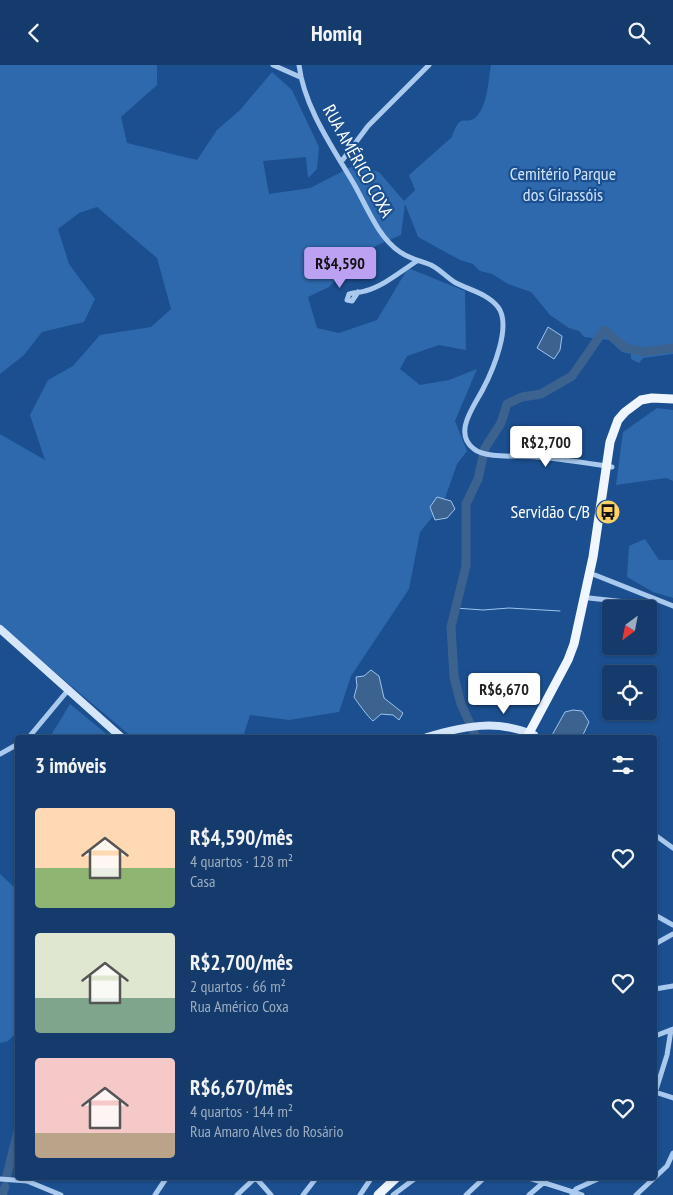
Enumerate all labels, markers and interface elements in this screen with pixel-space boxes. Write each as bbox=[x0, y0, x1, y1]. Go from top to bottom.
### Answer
icon: back bbox=[20, 19, 48, 47]
text: Homiq bbox=[311, 19, 362, 47]
icon: search bbox=[625, 19, 653, 47]
street label: RUA AMÉRICO COXA bbox=[318, 100, 399, 222]
park label: Cemitério Parque dos Girassóis bbox=[510, 162, 616, 206]
pin: R$4,590 bbox=[294, 247, 386, 289]
text: R$4,590 bbox=[315, 253, 365, 273]
pin: R$2,700 bbox=[500, 425, 592, 468]
text: R$2,700 bbox=[521, 432, 571, 452]
bus stop icon: Servidão C/B bbox=[595, 499, 621, 525]
place label: Servidão C/B bbox=[510, 500, 590, 523]
north arrow bbox=[602, 600, 658, 655]
map controls bbox=[602, 600, 657, 720]
button: locate bbox=[602, 665, 657, 720]
pin: R$6,670 bbox=[458, 673, 550, 715]
text: R$6,670 bbox=[479, 679, 529, 699]
icon: filters bbox=[609, 751, 637, 779]
text: 3 imóveis bbox=[35, 752, 106, 779]
text: R$4,590/mês bbox=[190, 824, 293, 851]
icon: home bbox=[75, 828, 135, 888]
icon: heart bbox=[609, 844, 637, 872]
text: 4 quartos · 128 m² bbox=[190, 851, 293, 871]
text: Casa bbox=[190, 871, 215, 891]
text: R$2,700/mês bbox=[190, 949, 293, 976]
icon: home bbox=[75, 953, 135, 1013]
icon: heart bbox=[609, 969, 637, 997]
text: 2 quartos · 66 m² bbox=[190, 976, 286, 996]
text: Rua Américo Coxa bbox=[190, 996, 289, 1016]
text: R$6,670/mês bbox=[190, 1074, 293, 1101]
icon: home bbox=[75, 1078, 135, 1138]
icon: heart bbox=[609, 1094, 637, 1122]
text: 4 quartos · 144 m² bbox=[190, 1101, 293, 1121]
text: Rua Amaro Alves do Rosário bbox=[190, 1121, 343, 1141]

